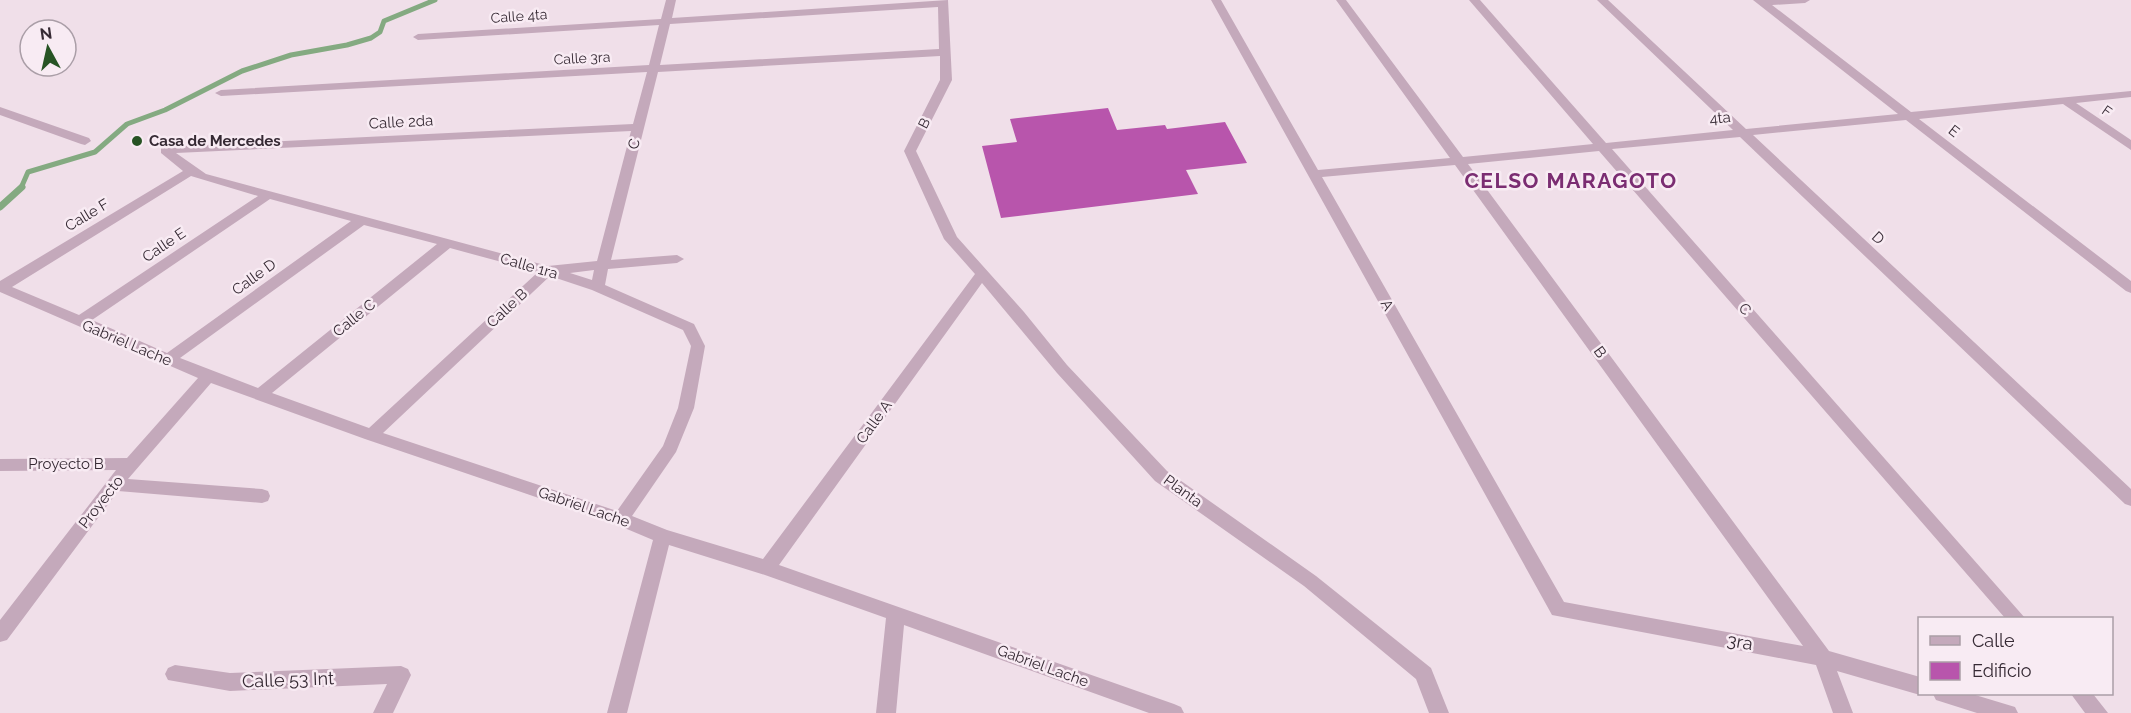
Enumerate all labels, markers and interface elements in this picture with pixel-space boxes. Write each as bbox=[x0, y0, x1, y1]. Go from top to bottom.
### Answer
street label: Calle 4ta bbox=[490, 6, 548, 26]
north arrow bbox=[18, 18, 78, 78]
text: N bbox=[39, 23, 53, 44]
street label: Calle 3ra bbox=[553, 49, 611, 67]
street label: F bbox=[2099, 102, 2115, 120]
street label: 4ta bbox=[1708, 108, 1732, 128]
street label: Calle 2da bbox=[368, 111, 434, 133]
street label: B bbox=[915, 115, 933, 131]
street label: E bbox=[1945, 121, 1963, 141]
place label: Casa de Mercedes bbox=[149, 132, 281, 150]
marker: Casa de Mercedes bbox=[130, 134, 144, 148]
street label: C bbox=[624, 137, 644, 151]
district label: CELSO MARAGOTO bbox=[1464, 168, 1678, 193]
street label: Calle F bbox=[62, 195, 112, 235]
street label: Calle E bbox=[139, 224, 189, 266]
street label: D bbox=[1868, 228, 1888, 248]
street label: Calle 1ra bbox=[498, 249, 560, 283]
street label: Calle D bbox=[228, 255, 280, 299]
street label: Calle B bbox=[483, 285, 531, 331]
street label: Calle C bbox=[329, 295, 379, 341]
street label: A bbox=[1377, 296, 1397, 314]
street label: C bbox=[1735, 299, 1755, 319]
street label: Gabriel Lache bbox=[79, 316, 175, 370]
street label: B bbox=[1590, 343, 1610, 361]
street label: Calle A bbox=[852, 397, 896, 447]
street label: Proyecto B bbox=[28, 455, 104, 473]
street label: Planta bbox=[1160, 471, 1206, 511]
street label: Proyecto bbox=[75, 472, 127, 532]
street label: Gabriel Lache bbox=[536, 483, 632, 531]
legend bbox=[1918, 617, 2113, 695]
street label: 3ra bbox=[1726, 629, 1755, 654]
text: Calle bbox=[1972, 630, 2015, 651]
street label: Gabriel Lache bbox=[995, 641, 1091, 691]
text: Edificio bbox=[1972, 660, 2032, 681]
street label: Calle 53 Int bbox=[242, 667, 334, 692]

